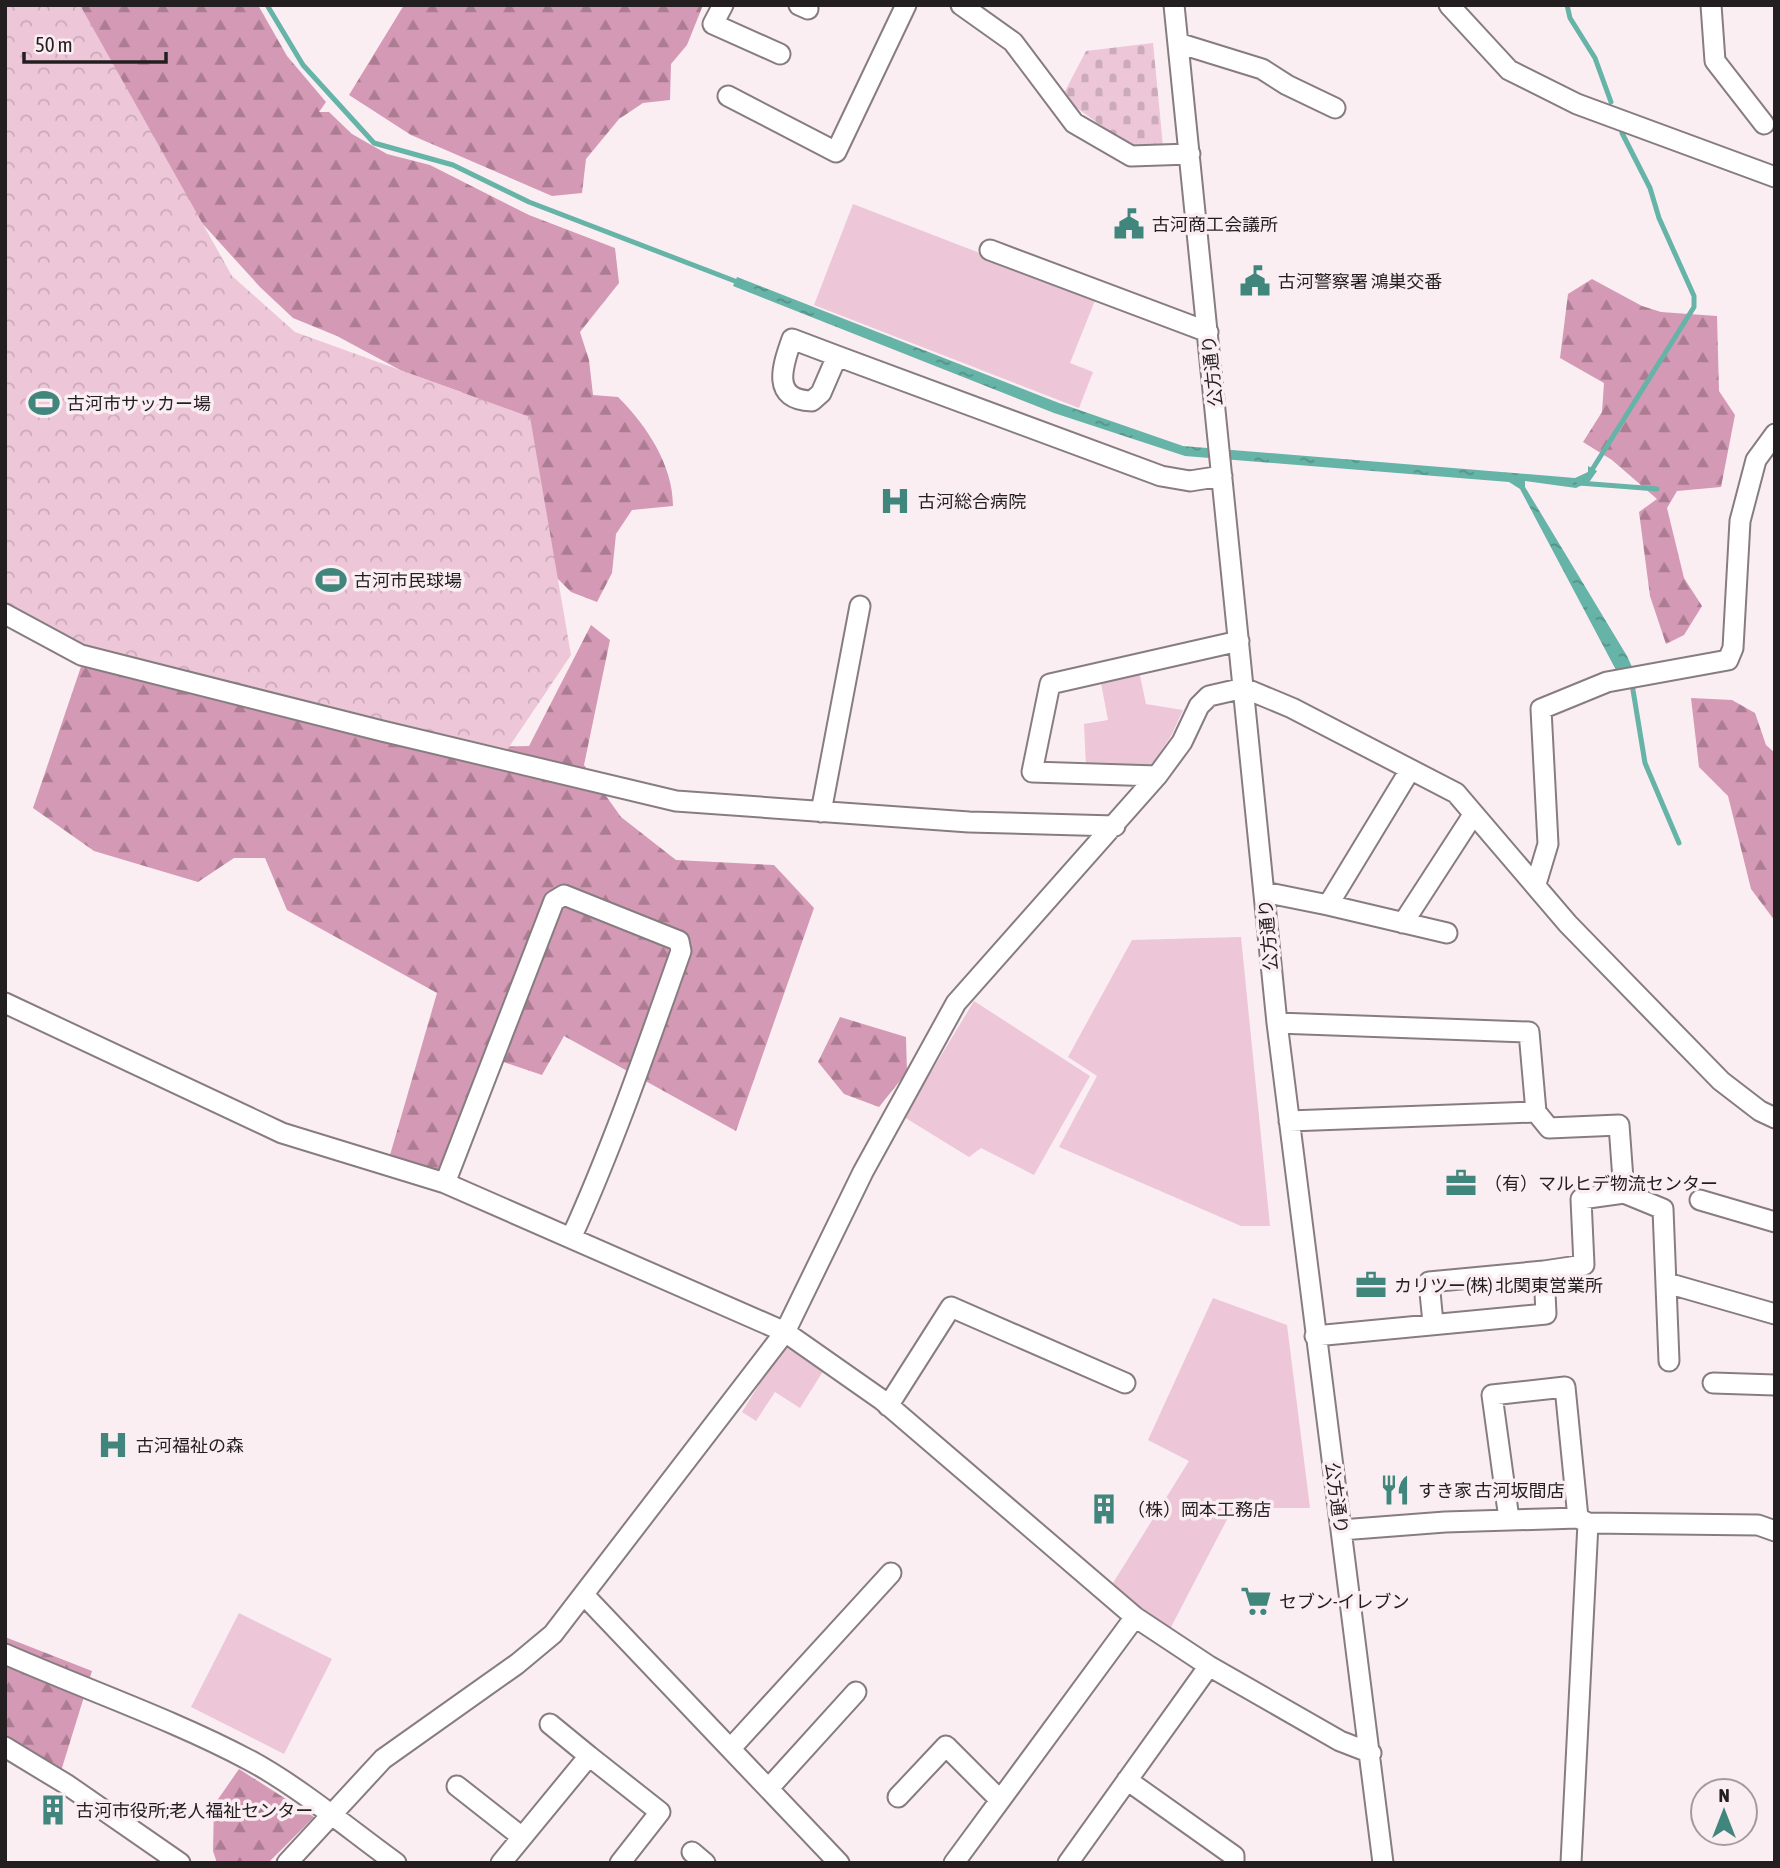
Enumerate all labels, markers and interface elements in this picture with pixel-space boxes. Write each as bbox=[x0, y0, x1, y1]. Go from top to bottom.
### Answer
scale bar bbox=[24, 21, 166, 65]
text: 50 m bbox=[35, 32, 73, 56]
public building icon: 古河商工会議所 bbox=[1112, 207, 1146, 241]
place label: 古河商工会議所 bbox=[1152, 214, 1278, 235]
public building icon: 古河警察署 鴻巣交番 bbox=[1238, 264, 1272, 298]
place label: 古河警察署 鴻巣交番 bbox=[1278, 271, 1442, 292]
street label: 公方通り bbox=[1198, 334, 1226, 408]
sports icon: 古河市サッカー場 bbox=[27, 386, 61, 420]
place label: 古河市サッカー場 bbox=[67, 393, 211, 414]
hospital icon: 古河総合病院 bbox=[878, 484, 912, 518]
place label: 古河総合病院 bbox=[918, 491, 1026, 512]
sports icon: 古河市民球場 bbox=[314, 563, 348, 597]
place label: 古河市民球場 bbox=[354, 570, 462, 591]
street label: 公方通り bbox=[1254, 898, 1282, 972]
office icon: （有）マルヒデ物流センター bbox=[1444, 1166, 1478, 1200]
place label: （有）マルヒデ物流センター bbox=[1484, 1173, 1718, 1194]
office icon: カリツー(株) 北関東営業所 bbox=[1354, 1268, 1388, 1302]
place label: カリツー(株) 北関東営業所 bbox=[1394, 1275, 1603, 1296]
hospital icon: 古河福祉の森 bbox=[96, 1428, 130, 1462]
place label: 古河福祉の森 bbox=[136, 1435, 244, 1456]
street label: 公方通り bbox=[1322, 1461, 1352, 1535]
restaurant icon: すき家 古河坂間店 bbox=[1378, 1473, 1412, 1507]
place label: すき家 古河坂間店 bbox=[1418, 1480, 1564, 1501]
building icon: （株）岡本工務店 bbox=[1087, 1492, 1121, 1526]
place label: （株）岡本工務店 bbox=[1127, 1499, 1271, 1520]
supermarket icon: セブン-イレブン bbox=[1239, 1584, 1273, 1618]
place label: セブン-イレブン bbox=[1279, 1591, 1410, 1612]
north arrow bbox=[1689, 1777, 1759, 1847]
text: N bbox=[1718, 1784, 1730, 1806]
building icon: 古河市役所;老人福祉センター bbox=[36, 1793, 70, 1827]
place label: 古河市役所;老人福祉センター bbox=[76, 1800, 313, 1821]

